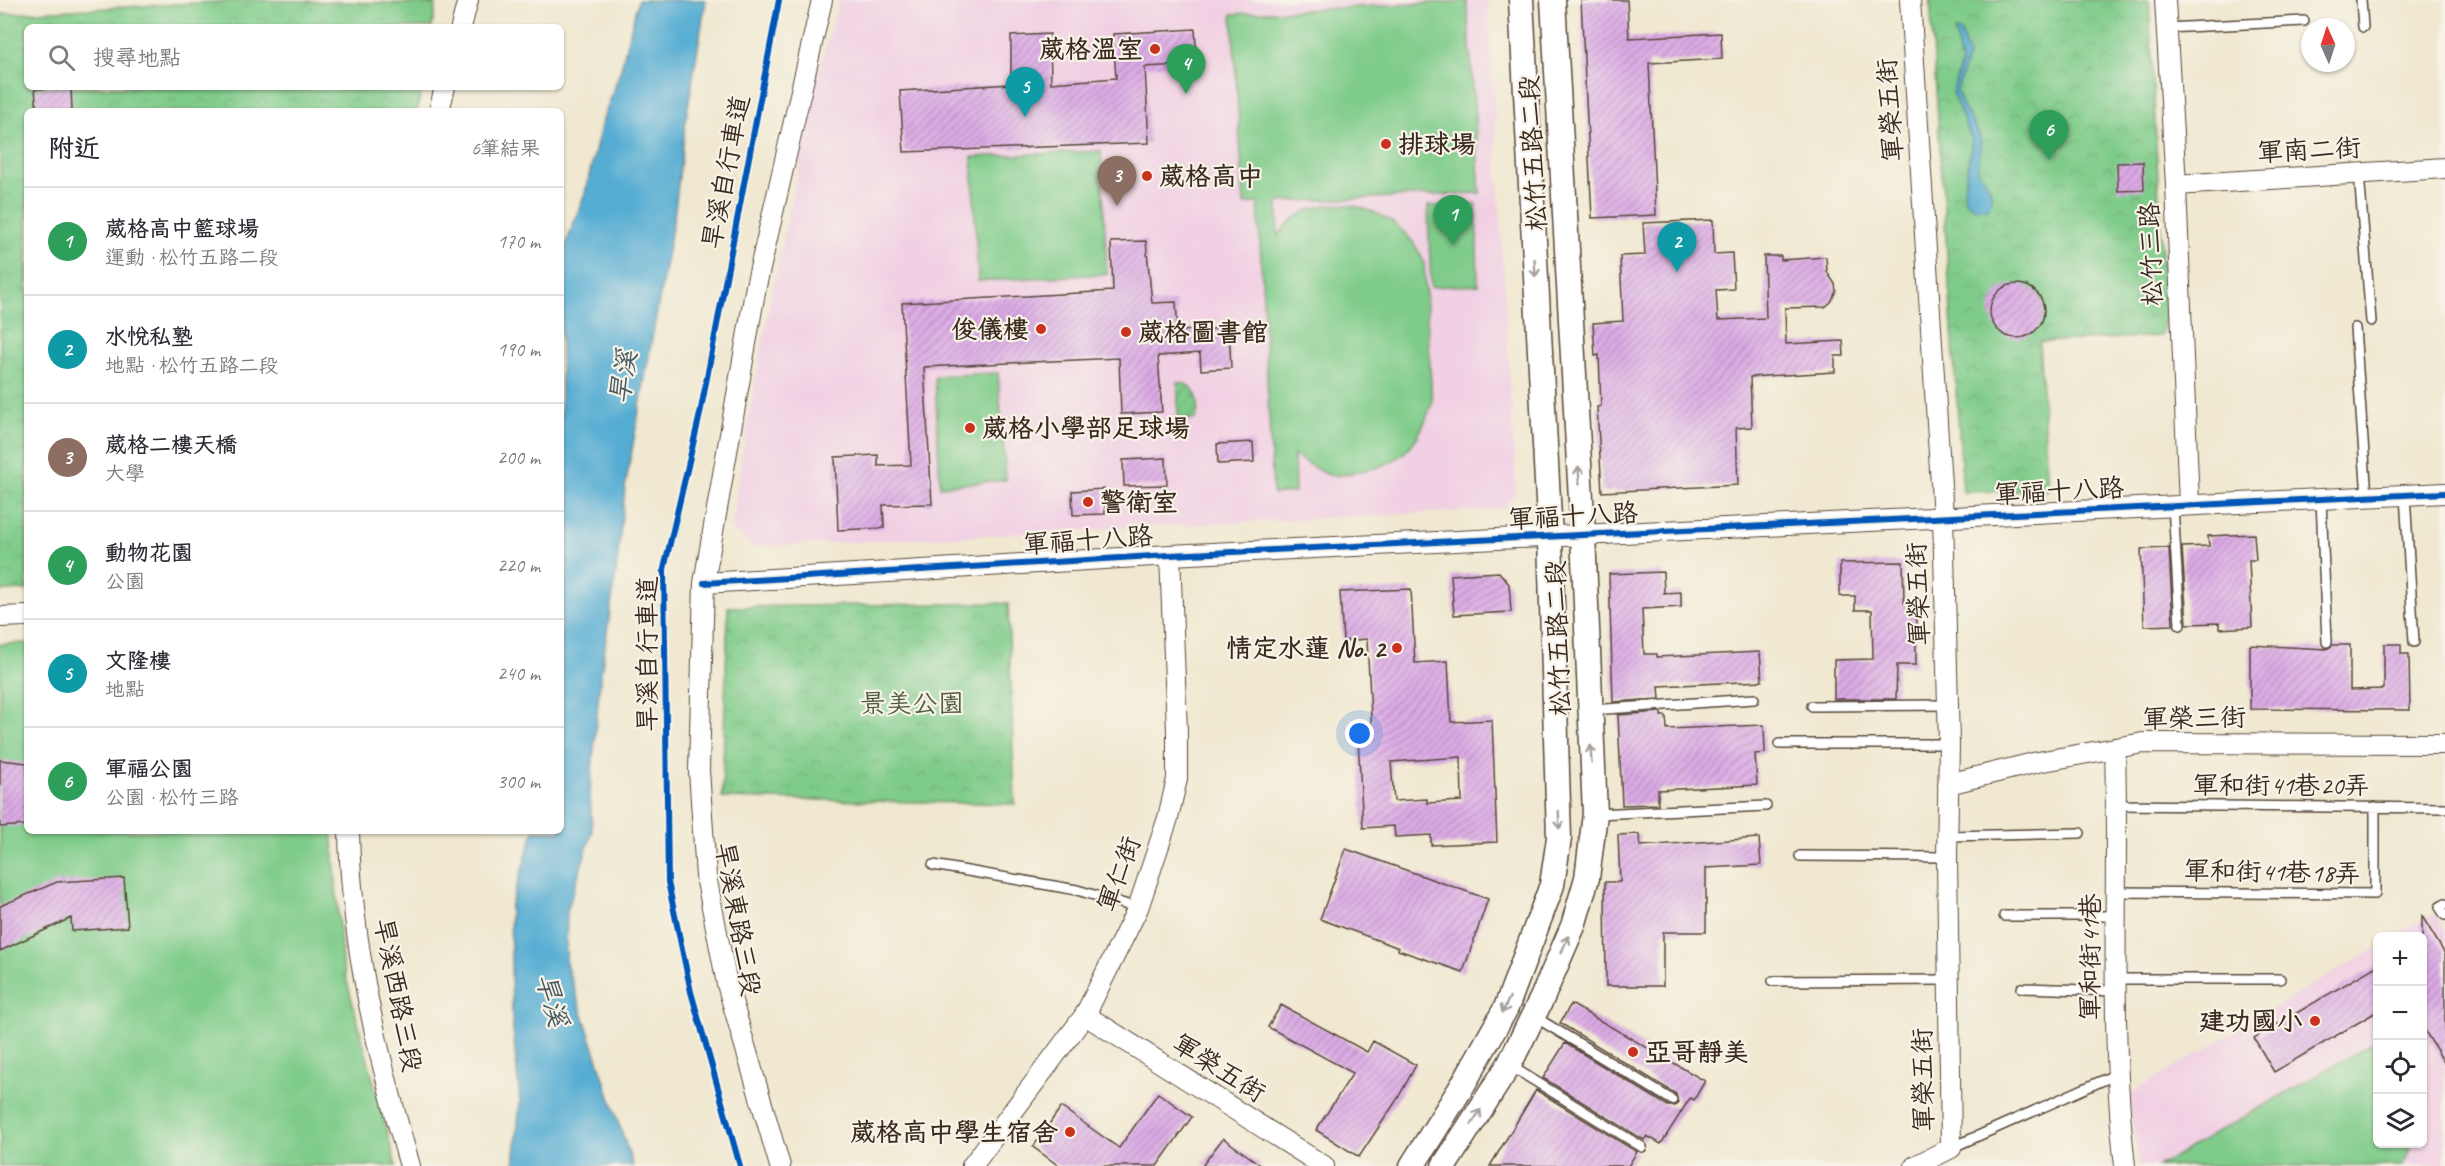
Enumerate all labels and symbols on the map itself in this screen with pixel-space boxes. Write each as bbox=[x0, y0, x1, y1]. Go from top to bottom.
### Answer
north arrow bbox=[2301, 18, 2355, 72]
place label: 葳格溫室 bbox=[1039, 33, 1143, 66]
marker: 葳格溫室 bbox=[1148, 42, 1162, 56]
pin: 4 bbox=[1166, 44, 1206, 94]
street label: 軍榮五街 bbox=[1870, 57, 1910, 163]
pin: 5 bbox=[1006, 68, 1044, 117]
street label: 松竹五路二段 bbox=[1512, 74, 1554, 232]
street label: 旱溪自行車道 bbox=[695, 92, 757, 252]
pin: 6 bbox=[2030, 110, 2068, 160]
place label: 排球場 bbox=[1398, 128, 1476, 161]
street label: 軍南二街 bbox=[2256, 131, 2362, 169]
marker: 排球場 bbox=[1379, 137, 1393, 151]
pin: 3 bbox=[1098, 156, 1136, 206]
place label: 葳格高中 bbox=[1159, 160, 1263, 193]
marker: 葳格高中 bbox=[1140, 169, 1154, 183]
pin: 1 bbox=[1434, 196, 1472, 245]
street label: 松竹三路 bbox=[2133, 201, 2169, 307]
pin: 2 bbox=[1658, 222, 1696, 272]
one-way arrow bbox=[1530, 258, 1541, 278]
place label: 俊儀樓 bbox=[951, 313, 1029, 346]
place label: 葳格圖書館 bbox=[1138, 316, 1268, 349]
marker: 俊儀樓 bbox=[1034, 322, 1048, 336]
marker: 葳格圖書館 bbox=[1119, 325, 1133, 339]
water label: 旱溪 bbox=[602, 346, 644, 406]
place label: 葳格小學部足球場 bbox=[982, 412, 1190, 445]
marker: 葳格小學部足球場 bbox=[963, 421, 977, 435]
one-way arrow bbox=[1574, 465, 1585, 485]
street label: 軍福十八路 bbox=[1993, 471, 2125, 511]
place label: 警衛室 bbox=[1100, 486, 1178, 519]
marker: 警衛室 bbox=[1081, 495, 1095, 509]
street label: 軍福十八路 bbox=[1507, 496, 1639, 536]
street label: 軍福十八路 bbox=[1022, 519, 1154, 561]
street label: 軍榮五街 bbox=[1900, 541, 1936, 647]
street label: 松竹五路二段 bbox=[1539, 559, 1577, 717]
street label: 旱溪自行車道 bbox=[631, 576, 664, 732]
place label: 情定水蓮 No. 2 bbox=[1226, 632, 1387, 665]
marker: 情定水蓮 No. 2 bbox=[1390, 641, 1404, 655]
park label: 景美公園 bbox=[860, 687, 964, 720]
street label: 軍榮三街 bbox=[2142, 701, 2246, 735]
your location bbox=[1345, 719, 1374, 748]
one-way arrow bbox=[1586, 744, 1597, 764]
street label: 軍和街41巷20弄 bbox=[2193, 769, 2369, 802]
one-way arrow bbox=[1553, 809, 1564, 829]
street label: 軍仁街 bbox=[1090, 832, 1148, 916]
street label: 旱溪東路三段 bbox=[708, 839, 768, 999]
street label: 軍和街41巷18弄 bbox=[2183, 854, 2361, 890]
street label: 軍和街41巷 bbox=[2074, 893, 2107, 1021]
street label: 旱溪西路三段 bbox=[367, 915, 429, 1075]
one-way arrow bbox=[1560, 936, 1571, 954]
water label: 旱溪 bbox=[528, 969, 576, 1033]
one-way arrow bbox=[1500, 996, 1511, 1014]
place label: 建功國小 bbox=[2199, 1005, 2303, 1038]
marker: 建功國小 bbox=[2308, 1014, 2322, 1028]
street label: 軍榮五街 bbox=[1166, 1026, 1272, 1110]
street label: 軍榮五街 bbox=[1906, 1028, 1940, 1132]
place label: 亞哥靜美 bbox=[1645, 1036, 1749, 1069]
marker: 亞哥靜美 bbox=[1626, 1045, 1640, 1059]
one-way arrow bbox=[1470, 1110, 1482, 1126]
place label: 葳格高中學生宿舍 bbox=[850, 1116, 1058, 1149]
marker: 葳格高中學生宿舍 bbox=[1063, 1125, 1077, 1139]

